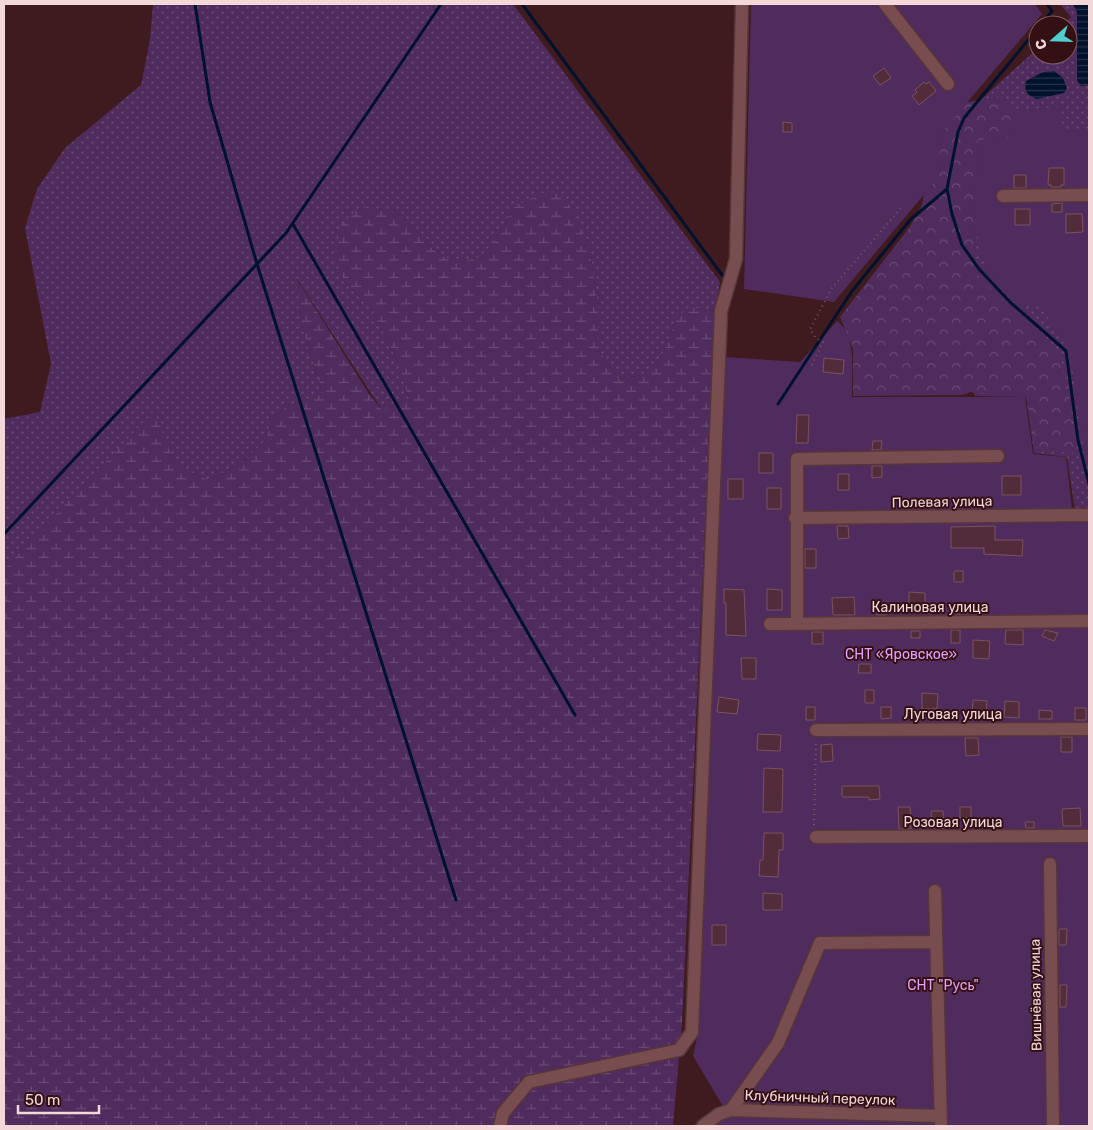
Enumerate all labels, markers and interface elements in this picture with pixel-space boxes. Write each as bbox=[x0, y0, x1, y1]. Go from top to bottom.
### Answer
north arrow bbox=[1028, 15, 1078, 65]
text: С bbox=[1032, 37, 1051, 52]
street label: Полевая улица bbox=[891, 493, 993, 511]
street label: Калиновая улица bbox=[872, 599, 988, 616]
park label: СНТ «Яровское» bbox=[845, 646, 957, 663]
street label: Луговая улица bbox=[904, 706, 1002, 723]
street label: Розовая улица bbox=[903, 814, 1003, 831]
street label: Вишнёвая улица bbox=[1027, 939, 1045, 1051]
park label: СНТ "Русь" bbox=[907, 977, 979, 994]
scale bar bbox=[18, 1082, 99, 1114]
street label: Клубничный переулок bbox=[744, 1087, 896, 1109]
text: 50 m bbox=[25, 1091, 60, 1109]

